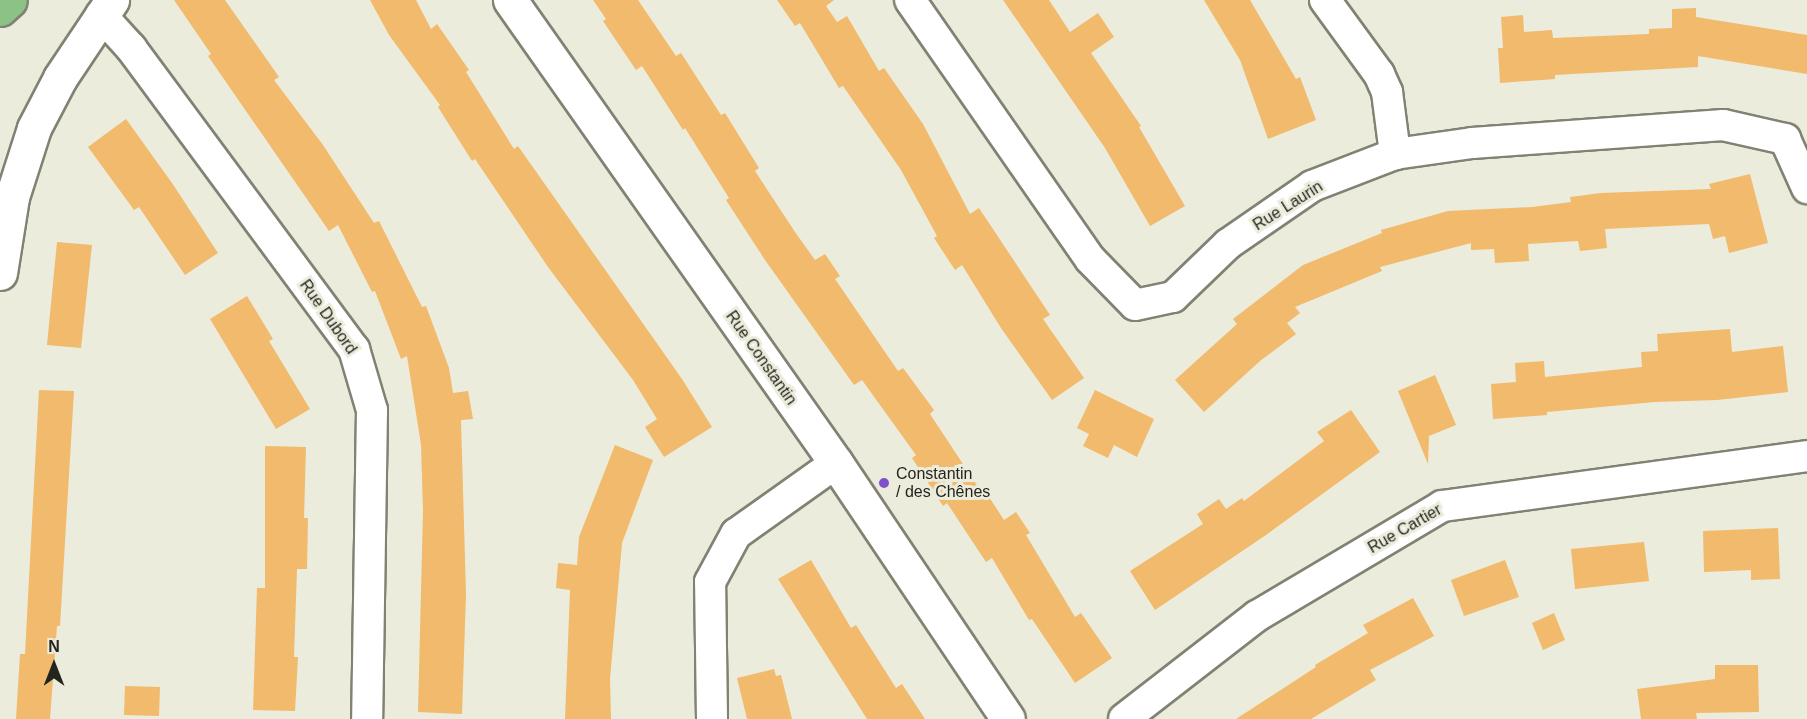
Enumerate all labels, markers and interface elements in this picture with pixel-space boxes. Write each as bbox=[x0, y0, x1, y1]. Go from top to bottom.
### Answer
street label: Rue Laurin bbox=[1250, 177, 1326, 235]
street label: Rue Dubord bbox=[295, 276, 361, 358]
street label: Rue Constantin bbox=[722, 307, 800, 409]
place label: Constantin / des Chênes bbox=[896, 464, 990, 502]
marker: Constantin / des Chênes bbox=[877, 476, 891, 490]
street label: Rue Cartier bbox=[1365, 500, 1445, 558]
north arrow bbox=[24, 635, 84, 695]
text: N bbox=[48, 638, 60, 655]

